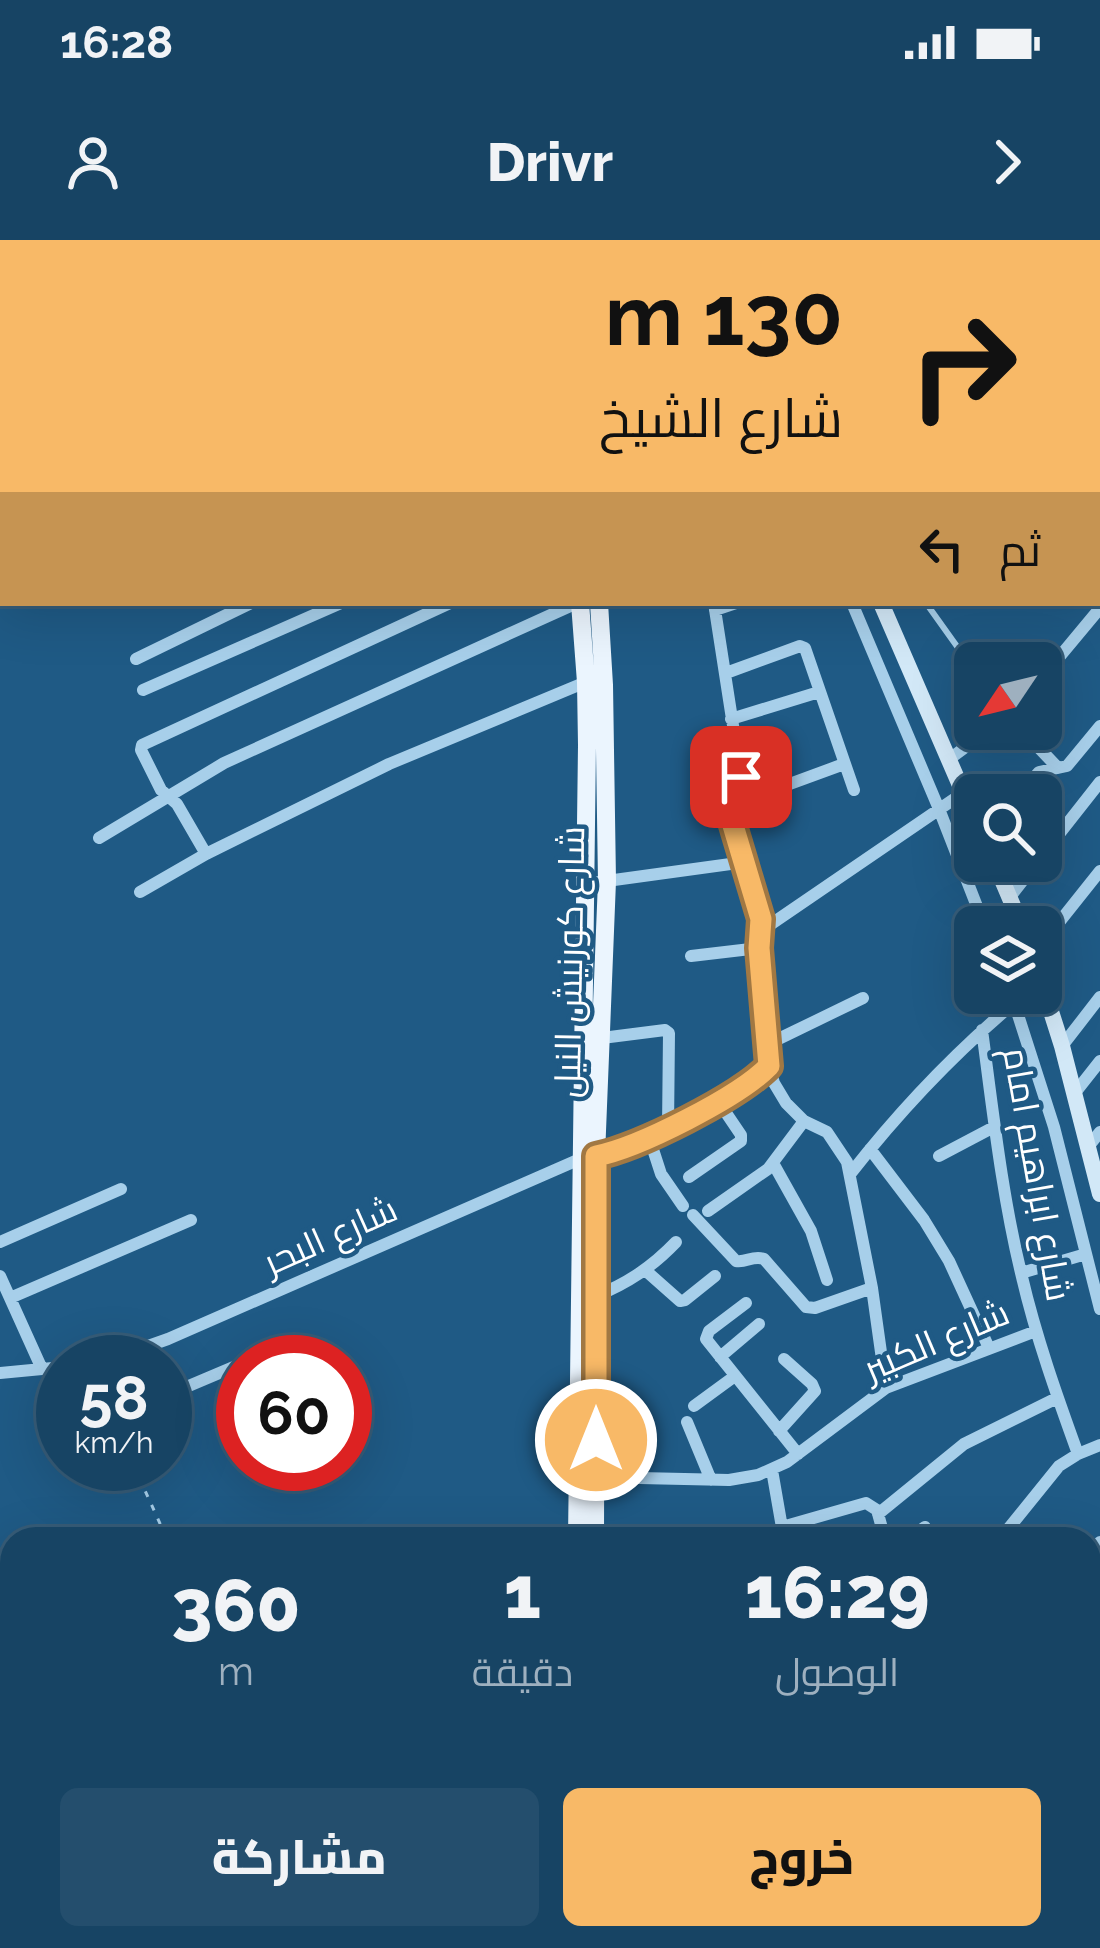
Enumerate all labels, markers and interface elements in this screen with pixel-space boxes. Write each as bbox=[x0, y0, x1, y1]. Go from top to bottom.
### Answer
text: 16:28 bbox=[60, 16, 173, 69]
icon: person bbox=[60, 129, 126, 195]
icon: forward bbox=[974, 129, 1040, 195]
text: Drivr bbox=[487, 130, 613, 194]
text: 130 m bbox=[605, 266, 843, 365]
icon: right bbox=[885, 288, 1041, 444]
text: شارع الشيخ bbox=[599, 386, 843, 450]
icon: left bbox=[909, 516, 975, 582]
text: ثم bbox=[999, 524, 1041, 577]
north arrow bbox=[954, 642, 1062, 750]
map controls bbox=[954, 642, 1062, 1014]
pin bbox=[690, 726, 792, 828]
icon: arrive bbox=[708, 744, 774, 810]
button: search bbox=[954, 774, 1062, 882]
street label: شارع كورنيش النيل bbox=[546, 826, 596, 1098]
button: layers bbox=[954, 906, 1062, 1014]
street label: شارع ابراهيم امام bbox=[991, 1044, 1081, 1305]
street label: شارع البحر bbox=[255, 1187, 405, 1287]
street label: شارع الكبير bbox=[855, 1291, 1017, 1394]
speed limit sign: 60 bbox=[216, 1335, 372, 1491]
text: 58 bbox=[79, 1363, 149, 1433]
position arrow bbox=[533, 1377, 659, 1503]
text: km/h bbox=[74, 1425, 154, 1460]
text: 1 bbox=[504, 1550, 541, 1635]
text: 16:29 bbox=[745, 1550, 930, 1635]
text: 360 bbox=[171, 1563, 300, 1648]
text: m bbox=[218, 1648, 254, 1694]
text: دقيقة bbox=[472, 1649, 573, 1695]
text: الوصول bbox=[775, 1649, 899, 1695]
button: مشاركة bbox=[60, 1788, 539, 1926]
button: خروج bbox=[563, 1788, 1041, 1926]

